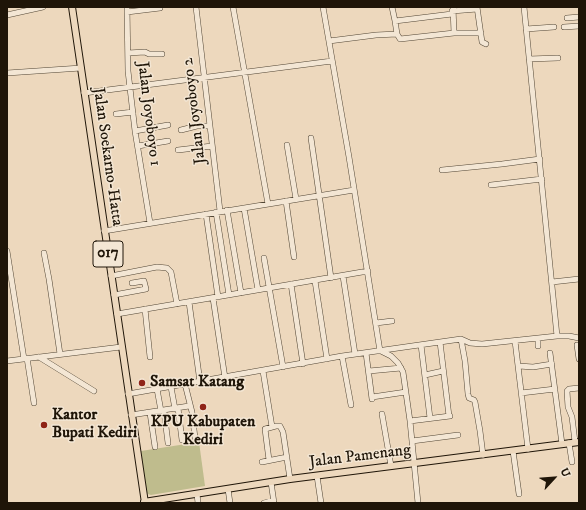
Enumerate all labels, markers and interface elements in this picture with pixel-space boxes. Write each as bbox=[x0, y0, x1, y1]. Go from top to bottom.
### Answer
street label: Jalan Joyoboyo 2 bbox=[179, 57, 211, 165]
street label: Jalan Joyoboyo 1 bbox=[132, 61, 164, 167]
street label: Jalan Soekarno-Hatta bbox=[88, 87, 126, 227]
road number: 017 bbox=[93, 241, 123, 267]
place label: Samsat Katang bbox=[150, 373, 244, 393]
marker: Samsat Katang bbox=[137, 378, 147, 388]
marker: KPU Kabupaten Kediri bbox=[198, 402, 208, 412]
place label: Kantor Bupati Kediri bbox=[52, 406, 137, 444]
place label: KPU Kabupaten Kediri bbox=[151, 413, 255, 451]
marker: Kantor Bupati Kediri bbox=[39, 420, 49, 430]
street label: Jalan Pamenang bbox=[308, 441, 412, 473]
north arrow bbox=[534, 458, 574, 498]
text: U bbox=[557, 466, 573, 480]

